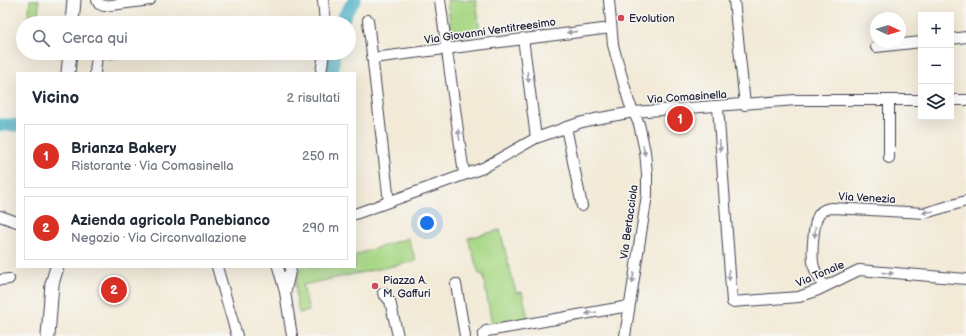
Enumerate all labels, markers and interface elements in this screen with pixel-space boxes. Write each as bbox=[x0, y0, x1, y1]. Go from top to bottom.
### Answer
place label: Evolution bbox=[629, 12, 675, 25]
north arrow bbox=[870, 12, 906, 48]
map controls bbox=[918, 12, 954, 120]
button: + bbox=[918, 12, 954, 48]
marker: Evolution bbox=[616, 13, 626, 23]
street label: Via Giovanni Ventitreesimo bbox=[423, 15, 557, 47]
search box bbox=[16, 16, 356, 60]
icon: search bbox=[30, 27, 52, 49]
text: Cerca qui bbox=[62, 29, 128, 48]
one-way arrow bbox=[566, 29, 578, 35]
button: − bbox=[918, 48, 954, 84]
one-way arrow bbox=[525, 71, 531, 83]
button: layers bbox=[918, 84, 954, 120]
text: Vicino bbox=[32, 88, 79, 108]
street label: Via Comasinella bbox=[647, 88, 727, 106]
text: 2 risultati bbox=[287, 90, 340, 106]
pin: 1 bbox=[667, 104, 693, 134]
one-way arrow bbox=[456, 129, 462, 141]
text: Brianza Bakery bbox=[71, 139, 176, 158]
one-way arrow bbox=[717, 140, 724, 152]
one-way arrow bbox=[642, 143, 648, 156]
text: 1 bbox=[43, 148, 49, 164]
text: 250 m bbox=[302, 148, 339, 164]
text: Ristorante · Via Comasinella bbox=[71, 158, 234, 174]
street label: Via Bertacciola bbox=[617, 184, 641, 260]
street label: Via Venezia bbox=[838, 190, 896, 206]
one-way arrow bbox=[922, 209, 935, 215]
text: Azienda agricola Panebianco bbox=[71, 211, 270, 230]
your location bbox=[417, 213, 437, 233]
text: 2 bbox=[42, 220, 50, 236]
text: 290 m bbox=[302, 220, 339, 236]
one-way arrow bbox=[811, 226, 818, 238]
text: Negozio · Via Circonvallazione bbox=[71, 230, 247, 246]
street label: Via Tonale bbox=[794, 258, 847, 290]
one-way arrow bbox=[726, 269, 733, 281]
one-way arrow bbox=[882, 269, 894, 276]
one-way arrow bbox=[630, 272, 636, 284]
place label: Piazza A. M. Gaffuri bbox=[383, 274, 431, 300]
pin: 2 bbox=[101, 275, 127, 305]
marker: Piazza A. M. Gaffuri bbox=[370, 281, 380, 291]
one-way arrow bbox=[585, 310, 597, 316]

